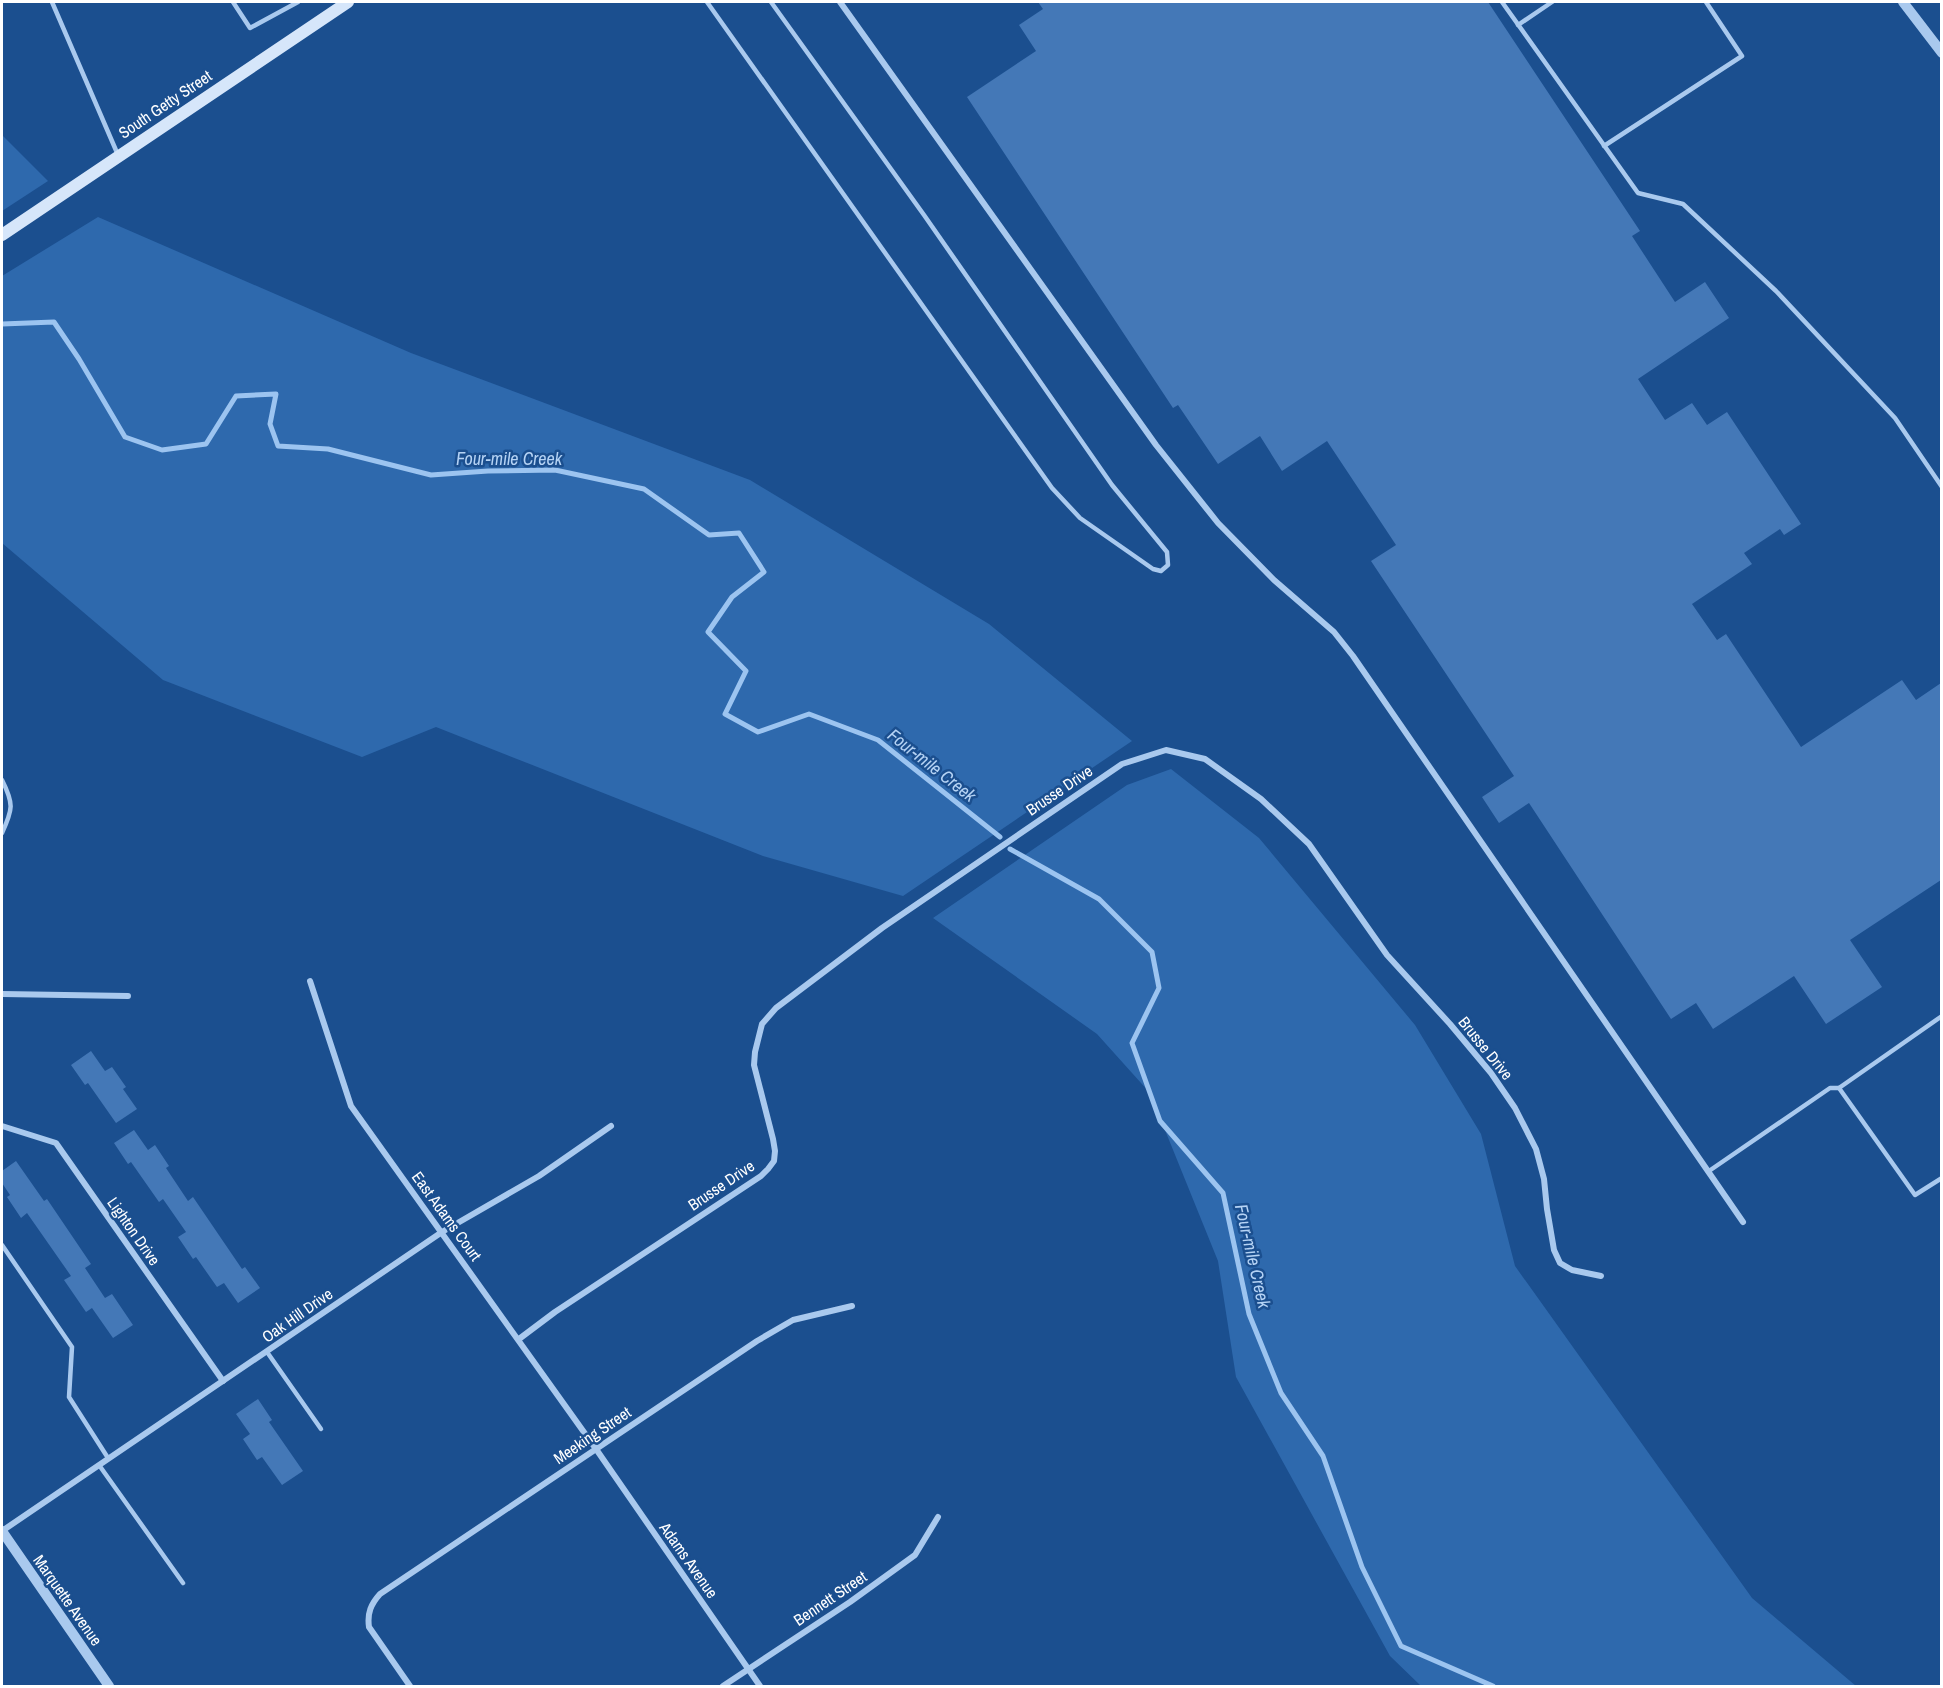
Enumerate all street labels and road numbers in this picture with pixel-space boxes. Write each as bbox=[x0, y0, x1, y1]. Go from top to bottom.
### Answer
street label: South Getty Street bbox=[114, 65, 216, 143]
street label: Brusse Drive bbox=[1021, 760, 1097, 820]
street label: Brusse Drive bbox=[1454, 1012, 1518, 1084]
street label: Brusse Drive bbox=[683, 1155, 759, 1215]
street label: East Adams Court bbox=[407, 1167, 487, 1266]
street label: Lighton Drive bbox=[102, 1192, 166, 1270]
street label: Oak Hill Drive bbox=[257, 1283, 337, 1347]
street label: Meeking Street bbox=[549, 1401, 635, 1469]
street label: Adams Avenue bbox=[654, 1517, 723, 1602]
street label: Marquette Avenue bbox=[29, 1550, 107, 1650]
street label: Bennett Street bbox=[789, 1565, 871, 1631]

